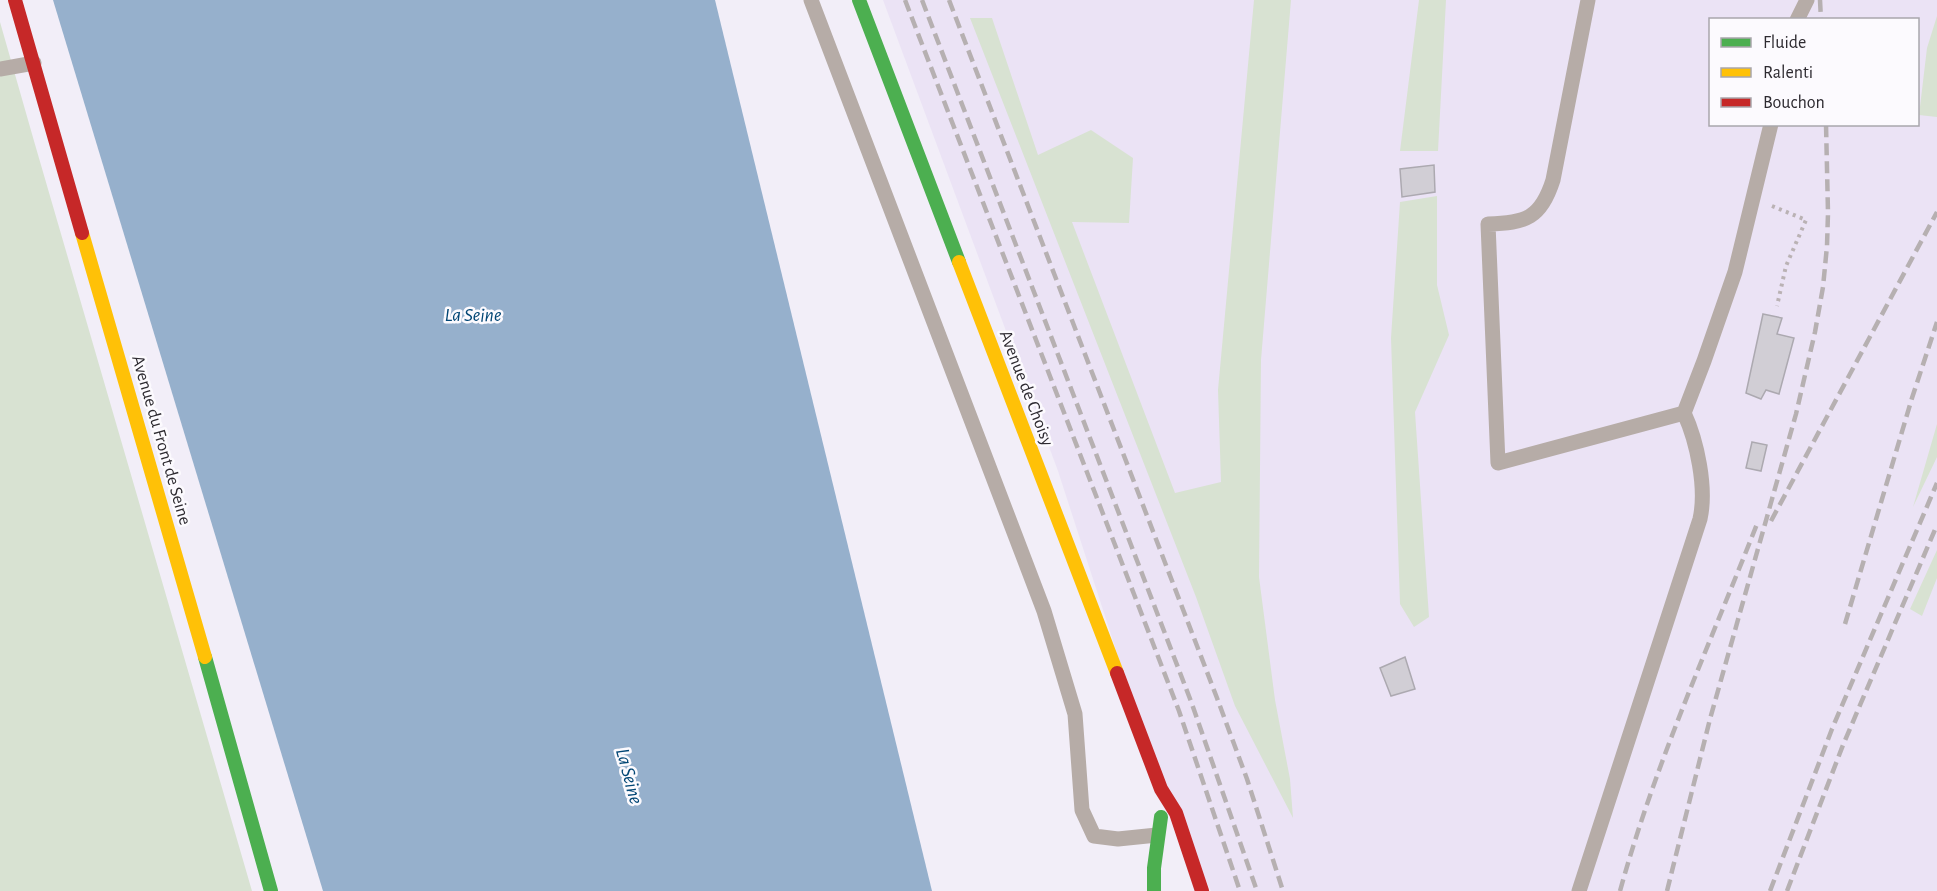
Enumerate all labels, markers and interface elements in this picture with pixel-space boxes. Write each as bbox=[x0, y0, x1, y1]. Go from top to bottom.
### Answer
legend bbox=[1709, 18, 1919, 126]
text: Fluide bbox=[1763, 34, 1806, 52]
text: Ralenti bbox=[1763, 64, 1813, 82]
text: Bouchon bbox=[1763, 94, 1825, 112]
water label: La Seine bbox=[445, 305, 502, 325]
street label: Avenue de Choisy bbox=[996, 328, 1056, 449]
street label: Avenue du Front de Seine bbox=[128, 353, 194, 527]
water label: La Seine bbox=[612, 746, 646, 807]

